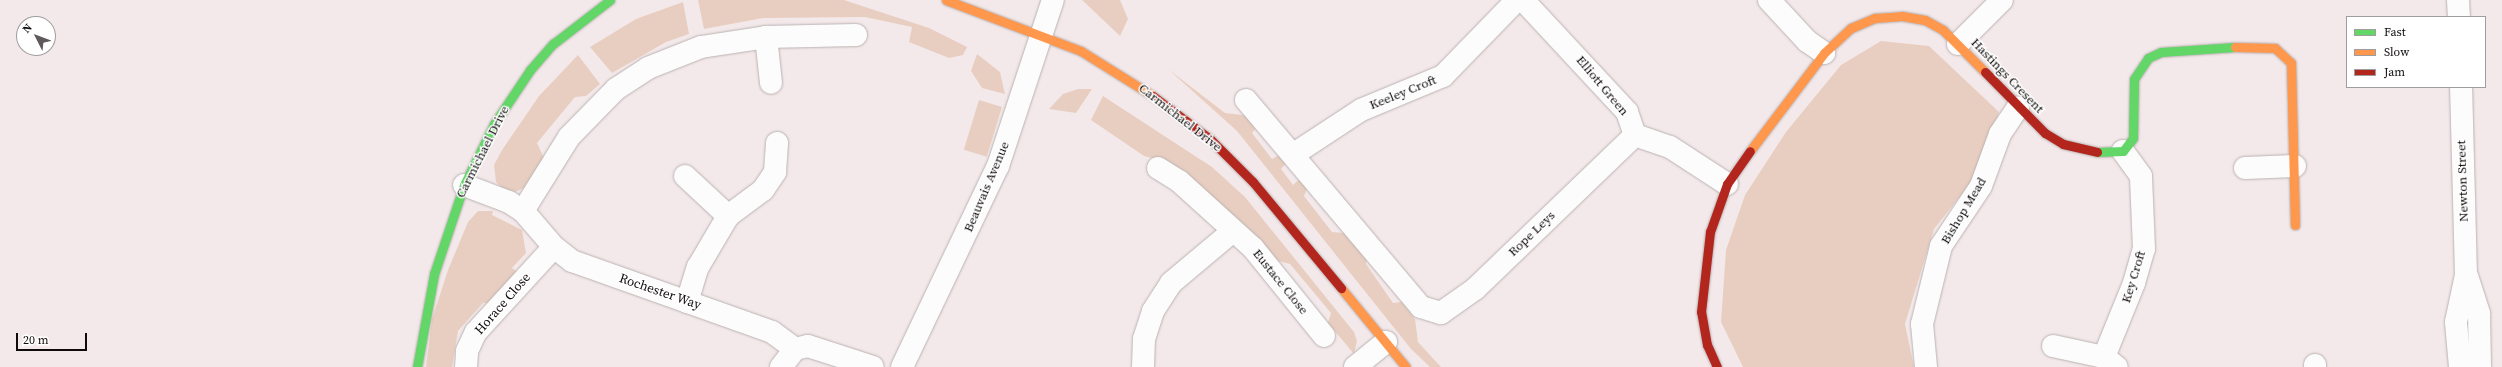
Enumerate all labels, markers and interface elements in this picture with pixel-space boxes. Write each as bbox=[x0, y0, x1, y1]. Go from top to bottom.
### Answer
north arrow bbox=[16, 16, 56, 56]
legend bbox=[2346, 16, 2486, 88]
text: N bbox=[19, 20, 36, 36]
text: Fast bbox=[2384, 24, 2406, 40]
street label: Hastings Cresent bbox=[1967, 35, 2047, 117]
text: Slow bbox=[2384, 44, 2409, 60]
street label: Elliott Green bbox=[1572, 53, 1632, 119]
text: Jam bbox=[2384, 64, 2405, 80]
street label: Keeley Croft bbox=[1367, 73, 1439, 113]
street label: Carmichael Drive bbox=[1135, 81, 1225, 155]
street label: Carmichael Drive bbox=[453, 103, 513, 201]
street label: Beauvais Avenue bbox=[961, 139, 1013, 235]
street label: Newton Street bbox=[2454, 140, 2472, 222]
street label: Bishop Mead bbox=[1938, 175, 1990, 247]
street label: Rope Leys bbox=[1505, 208, 1559, 260]
street label: Eustace Close bbox=[1249, 246, 1311, 318]
street label: Key Croft bbox=[2119, 249, 2149, 305]
street label: Horace Close bbox=[472, 270, 534, 338]
street label: Rochester Way bbox=[617, 271, 703, 313]
scale bar bbox=[18, 325, 89, 351]
text: 20 m bbox=[23, 332, 49, 348]

